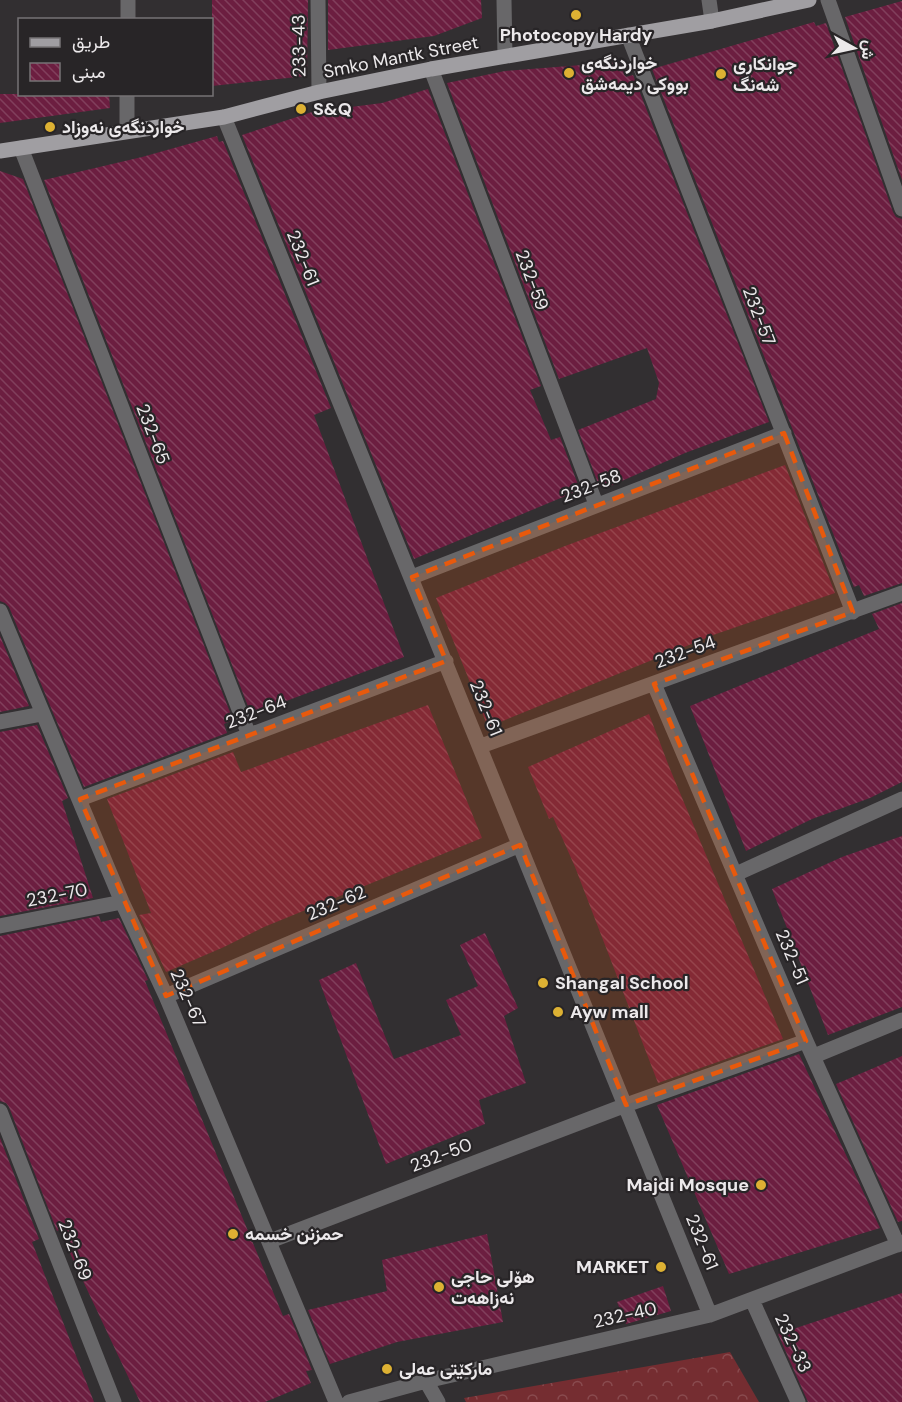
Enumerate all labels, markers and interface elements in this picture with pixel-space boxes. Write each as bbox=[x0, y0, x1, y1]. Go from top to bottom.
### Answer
marker: Photocopy Hardy bbox=[569, 8, 583, 22]
street label: 233-43 bbox=[286, 14, 312, 78]
legend bbox=[18, 18, 213, 96]
north arrow bbox=[824, 18, 884, 78]
place label: Photocopy Hardy bbox=[500, 23, 652, 47]
text: طريق bbox=[72, 30, 110, 54]
street label: Smko Mantk Street bbox=[321, 30, 481, 84]
text: ش bbox=[857, 39, 880, 61]
place label: خواردنگەی بووکی دیمەشق bbox=[581, 51, 689, 96]
place label: جوانکاری شەنگ bbox=[733, 52, 797, 97]
text: مبنى bbox=[72, 60, 106, 84]
marker: خواردنگەی بووکی دیمەشق bbox=[562, 66, 576, 80]
marker: جوانکاری شەنگ bbox=[714, 67, 728, 81]
place label: S&Q bbox=[313, 97, 352, 121]
marker: S&Q bbox=[294, 102, 308, 116]
place label: خواردنگەی نەوزاد bbox=[62, 115, 185, 139]
marker: خواردنگەی نەوزاد bbox=[43, 120, 57, 134]
street label: 232-61 bbox=[281, 227, 325, 289]
street label: 232-59 bbox=[510, 246, 554, 314]
street label: 232-57 bbox=[737, 283, 781, 349]
street label: 232-65 bbox=[131, 400, 175, 468]
street label: 232-58 bbox=[557, 464, 625, 508]
street label: 232-54 bbox=[651, 630, 719, 674]
street label: 232-61 bbox=[464, 677, 508, 739]
street label: 232-64 bbox=[222, 689, 290, 735]
street label: 232-70 bbox=[24, 877, 90, 913]
street label: 232-62 bbox=[303, 880, 369, 926]
street label: 232-51 bbox=[770, 926, 814, 988]
street label: 232-67 bbox=[165, 965, 211, 1031]
place label: Shangal School bbox=[555, 971, 689, 995]
marker: Shangal School bbox=[536, 976, 550, 990]
place label: Ayw mall bbox=[570, 1000, 649, 1024]
marker: Ayw mall bbox=[551, 1005, 565, 1019]
street label: 232-50 bbox=[407, 1132, 475, 1178]
place label: Majdi Mosque bbox=[626, 1173, 749, 1197]
marker: Majdi Mosque bbox=[754, 1178, 768, 1192]
street label: 232-61 bbox=[680, 1211, 724, 1273]
street label: 232-69 bbox=[52, 1216, 98, 1284]
place label: حمزنن خسمه bbox=[245, 1222, 343, 1246]
marker: حمزنن خسمه bbox=[226, 1227, 240, 1241]
place label: MARKET bbox=[576, 1255, 649, 1279]
marker: MARKET bbox=[654, 1260, 668, 1274]
place label: هۆلی حاجی نەزاهەت bbox=[451, 1265, 535, 1310]
marker: هۆلی حاجی نەزاهەت bbox=[432, 1280, 446, 1294]
street label: 232-40 bbox=[591, 1296, 659, 1334]
street label: 232-33 bbox=[769, 1310, 817, 1376]
place label: مارکێتی عەلی bbox=[399, 1357, 492, 1381]
marker: مارکێتی عەلی bbox=[380, 1362, 394, 1376]

